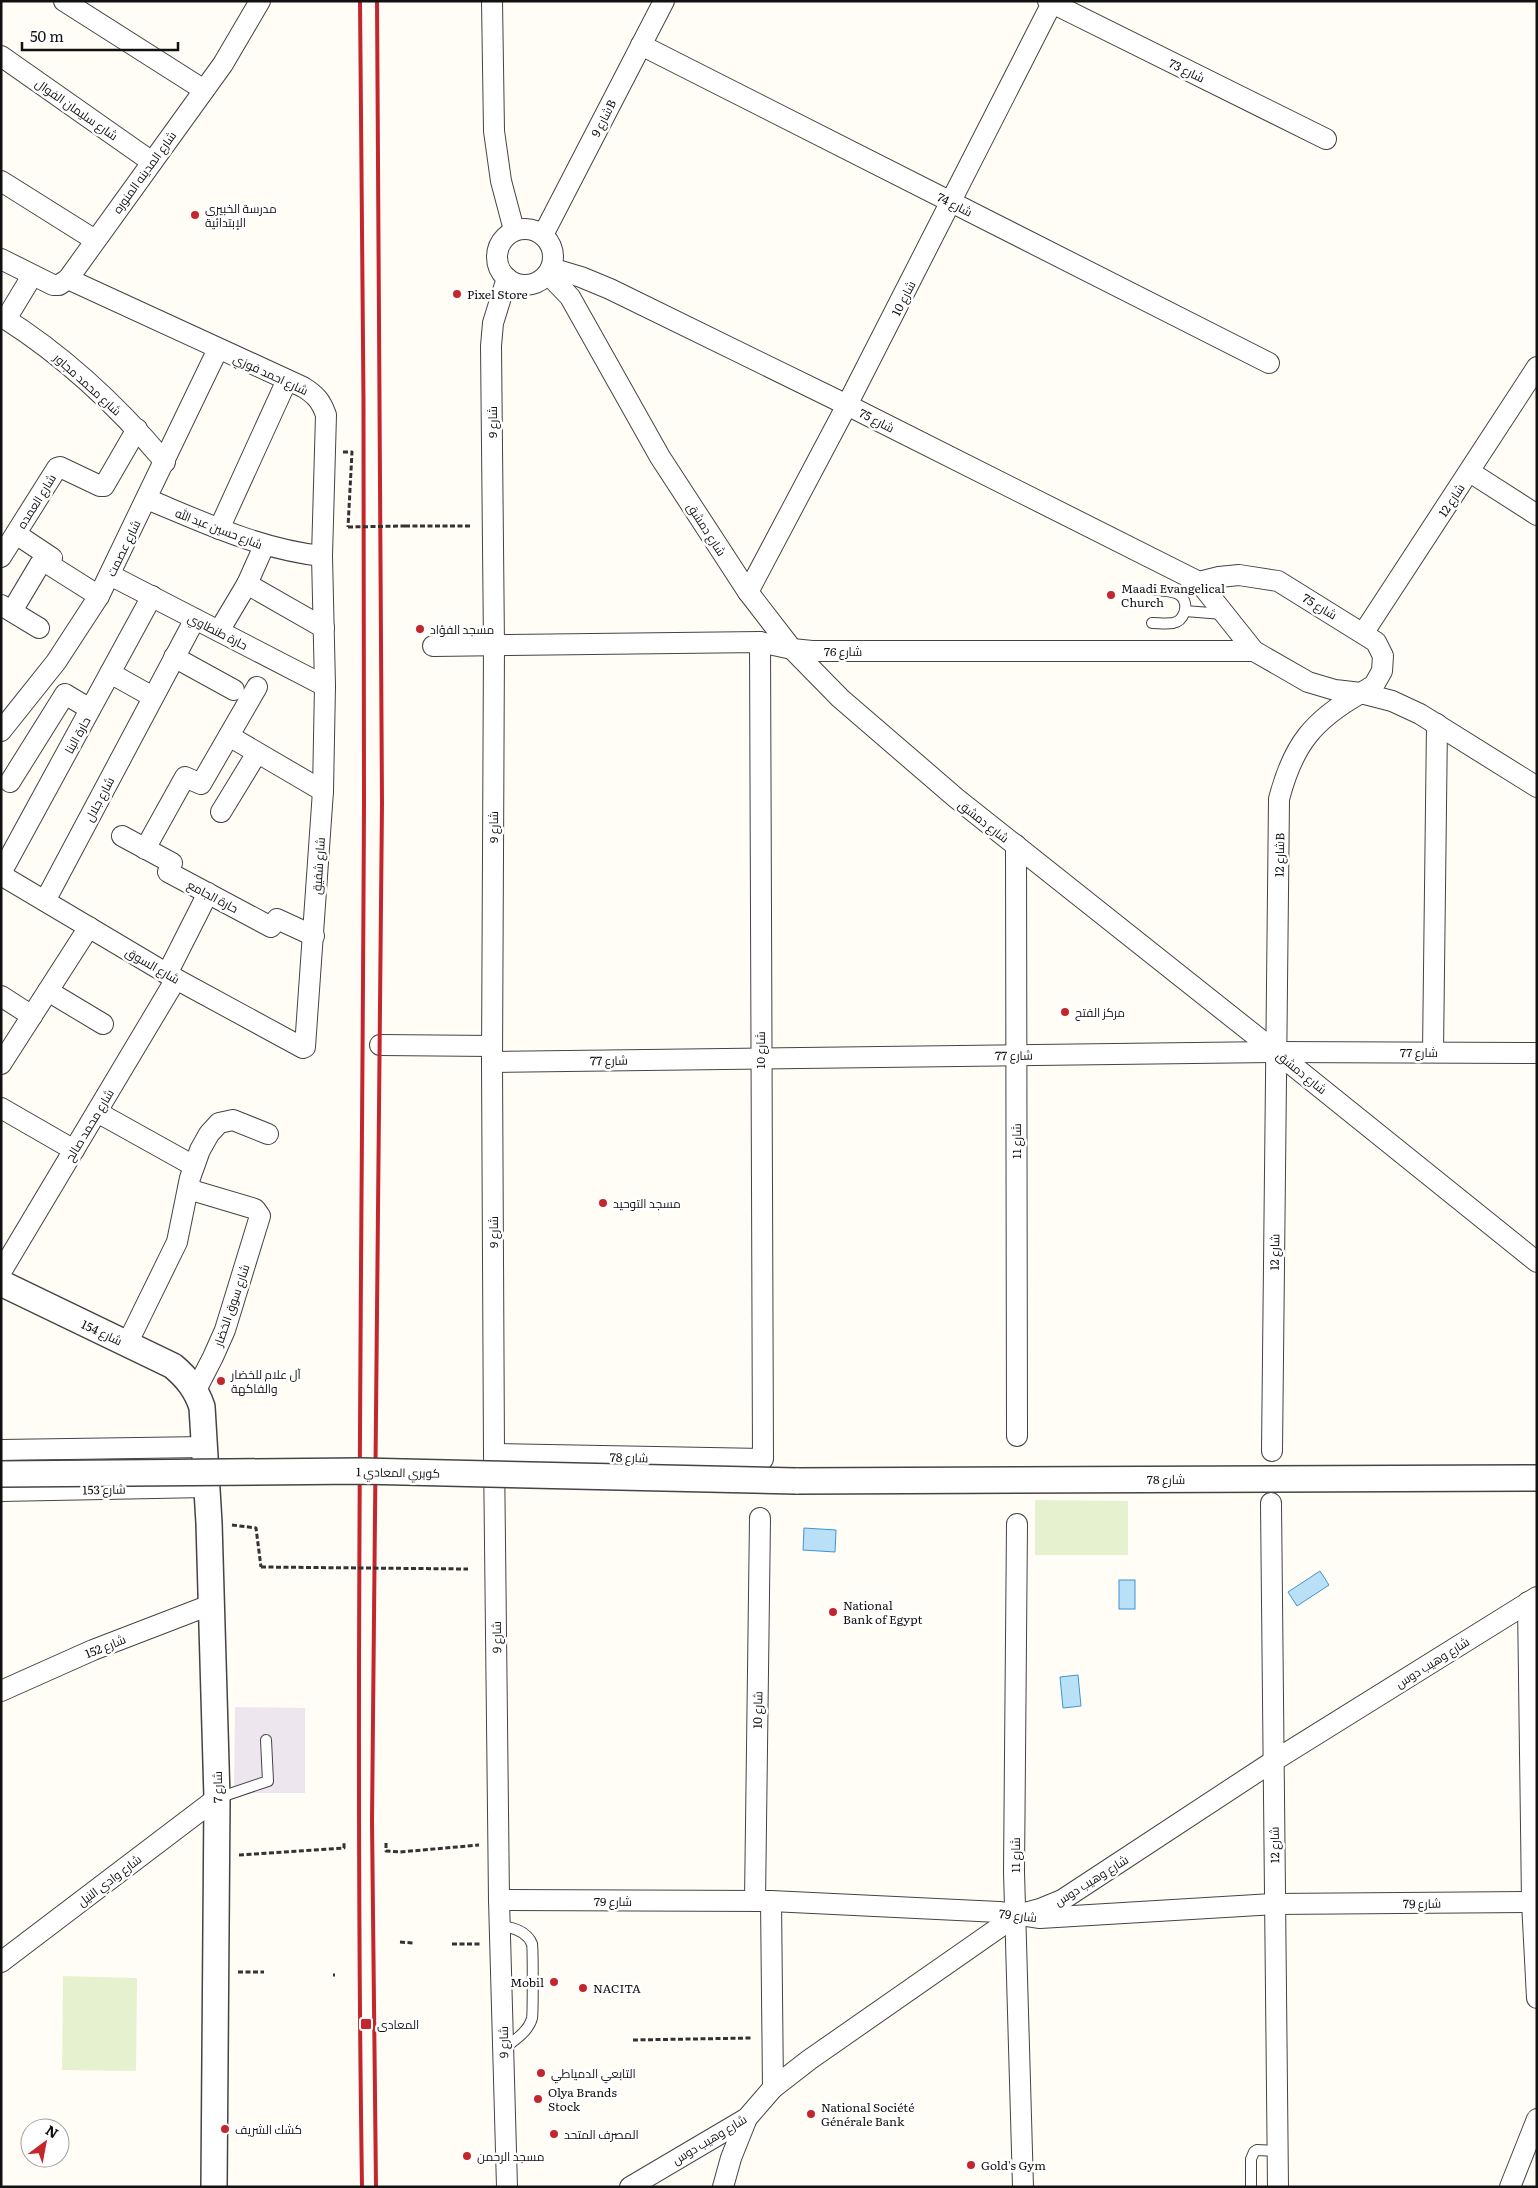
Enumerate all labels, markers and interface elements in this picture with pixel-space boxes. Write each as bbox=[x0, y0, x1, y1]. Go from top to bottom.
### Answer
scale bar bbox=[22, 20, 179, 52]
text: 50 m bbox=[30, 24, 64, 47]
street label: شارع 73 bbox=[1166, 54, 1208, 86]
street label: شارع سليمان الفوال bbox=[32, 74, 122, 144]
street label: شارع 9B bbox=[586, 96, 620, 140]
street label: شارع المدينه المنوره bbox=[108, 127, 180, 217]
street label: شارع 74 bbox=[934, 187, 976, 221]
place label: مدرسة الخبيري الإبتدائية bbox=[205, 199, 277, 231]
marker: مدرسة الخبيري الإبتدائية bbox=[189, 209, 201, 221]
street label: شارع 10 bbox=[886, 277, 920, 319]
place label: Pixel Store bbox=[467, 285, 528, 303]
marker: Pixel Store bbox=[451, 288, 463, 300]
street label: شارع محمد مجاور bbox=[49, 348, 126, 419]
street label: شارع احمد فوزي bbox=[230, 349, 311, 401]
street label: شارع 75 bbox=[856, 403, 898, 437]
street label: شارع 9 bbox=[483, 406, 501, 438]
street label: شارع العمده bbox=[12, 470, 60, 532]
street label: شارع 12 bbox=[1433, 480, 1469, 520]
street label: شارع دمشق bbox=[683, 499, 731, 559]
street label: شارع حسين عبد الله bbox=[173, 503, 265, 553]
street label: شارع عصمت bbox=[102, 517, 144, 579]
place label: Maadi Evangelical Church bbox=[1121, 579, 1225, 611]
marker: Maadi Evangelical Church bbox=[1105, 589, 1117, 601]
street label: شارع 75 bbox=[1299, 589, 1341, 623]
street label: حارة طنطاوي bbox=[184, 608, 251, 656]
place label: مسجد الفؤاد bbox=[430, 620, 494, 638]
marker: مسجد الفؤاد bbox=[414, 623, 426, 635]
street label: شارع 76 bbox=[824, 642, 862, 660]
street label: حارة البنا bbox=[59, 713, 95, 757]
street label: شارع جلال bbox=[80, 773, 118, 825]
street label: شارع دمشق bbox=[955, 795, 1013, 847]
street label: شارع 9 bbox=[484, 811, 502, 843]
street label: شارع 12B bbox=[1270, 832, 1288, 877]
street label: شارع شفيق bbox=[307, 837, 329, 895]
street label: حارة الجامع bbox=[184, 875, 242, 917]
street label: شارع السوق bbox=[123, 942, 183, 988]
place label: مركز الفتح bbox=[1075, 1003, 1125, 1021]
marker: مركز الفتح bbox=[1059, 1006, 1071, 1018]
street label: شارع 10 bbox=[751, 1031, 769, 1069]
street label: شارع 77 bbox=[1400, 1043, 1438, 1061]
street label: شارع 77 bbox=[995, 1046, 1033, 1064]
street label: شارع دمشق bbox=[1273, 1046, 1331, 1098]
street label: شارع 77 bbox=[590, 1051, 628, 1069]
street label: شارع محمد صالح bbox=[60, 1085, 118, 1165]
street label: شارع 11 bbox=[1007, 1123, 1025, 1159]
place label: مسجد التوحيد bbox=[613, 1194, 681, 1212]
marker: مسجد التوحيد bbox=[597, 1197, 609, 1209]
street label: شارع 9 bbox=[484, 1216, 502, 1248]
street label: شارع 12 bbox=[1265, 1233, 1283, 1270]
street label: شارع سوق الخضار bbox=[208, 1261, 254, 1350]
street label: شارع 154 bbox=[79, 1315, 125, 1349]
place label: آل علام للخضار والفاكهة bbox=[230, 1365, 302, 1397]
marker: آل علام للخضار والفاكهة bbox=[215, 1375, 227, 1387]
street label: شارع 78 bbox=[610, 1448, 648, 1466]
street label: كوبري المعادي 1 bbox=[356, 1462, 440, 1484]
street label: شارع 78 bbox=[1147, 1470, 1185, 1488]
street label: شارع 153 bbox=[82, 1480, 126, 1498]
place label: National Bank of Egypt bbox=[843, 1596, 922, 1628]
marker: National Bank of Egypt bbox=[827, 1606, 839, 1618]
street label: شارع 9 bbox=[487, 1621, 505, 1653]
street label: شارع 152 bbox=[82, 1630, 128, 1662]
street label: شارع وهيب دوس bbox=[1391, 1632, 1473, 1692]
street label: شارع 10 bbox=[748, 1691, 766, 1729]
street label: شارع 7 bbox=[208, 1771, 226, 1803]
street label: شارع 12 bbox=[1265, 1826, 1283, 1863]
street label: شارع 11 bbox=[1006, 1837, 1024, 1873]
street label: شارع وادي النيل bbox=[73, 1850, 146, 1912]
street label: شارع وهيب دوس bbox=[1050, 1850, 1132, 1910]
street label: شارع 79 bbox=[594, 1892, 632, 1910]
street label: شارع 79 bbox=[1403, 1894, 1441, 1912]
street label: شارع 79 bbox=[998, 1904, 1038, 1926]
place label: Mobil bbox=[510, 1973, 544, 1991]
marker: Mobil bbox=[548, 1976, 560, 1988]
place label: NACITA bbox=[593, 1979, 641, 1997]
marker: NACITA bbox=[577, 1982, 589, 1994]
place label: المعادى bbox=[377, 2015, 419, 2033]
marker: المعادى bbox=[359, 2017, 373, 2031]
street label: شارع 9 bbox=[494, 2026, 512, 2058]
place label: التابعي الدمياطي bbox=[551, 2064, 636, 2084]
marker: التابعي الدمياطي bbox=[535, 2067, 547, 2079]
place label: Olya Brands Stock bbox=[548, 2083, 617, 2115]
marker: Olya Brands Stock bbox=[532, 2093, 544, 2105]
place label: National Société Générale Bank bbox=[821, 2098, 914, 2130]
marker: National Société Générale Bank bbox=[805, 2108, 817, 2120]
street label: شارع وهيب دوس bbox=[668, 2110, 750, 2168]
north arrow bbox=[20, 2118, 70, 2168]
text: N bbox=[42, 2120, 63, 2143]
place label: كشك الشريف bbox=[235, 2120, 302, 2138]
marker: كشك الشريف bbox=[219, 2123, 231, 2135]
place label: المصرف المتحد bbox=[564, 2125, 639, 2143]
marker: المصرف المتحد bbox=[548, 2128, 560, 2140]
place label: مسجد الرحمن bbox=[477, 2147, 544, 2165]
marker: مسجد الرحمن bbox=[461, 2150, 473, 2162]
place label: Gold's Gym bbox=[981, 2156, 1046, 2174]
marker: Gold's Gym bbox=[965, 2159, 977, 2171]

